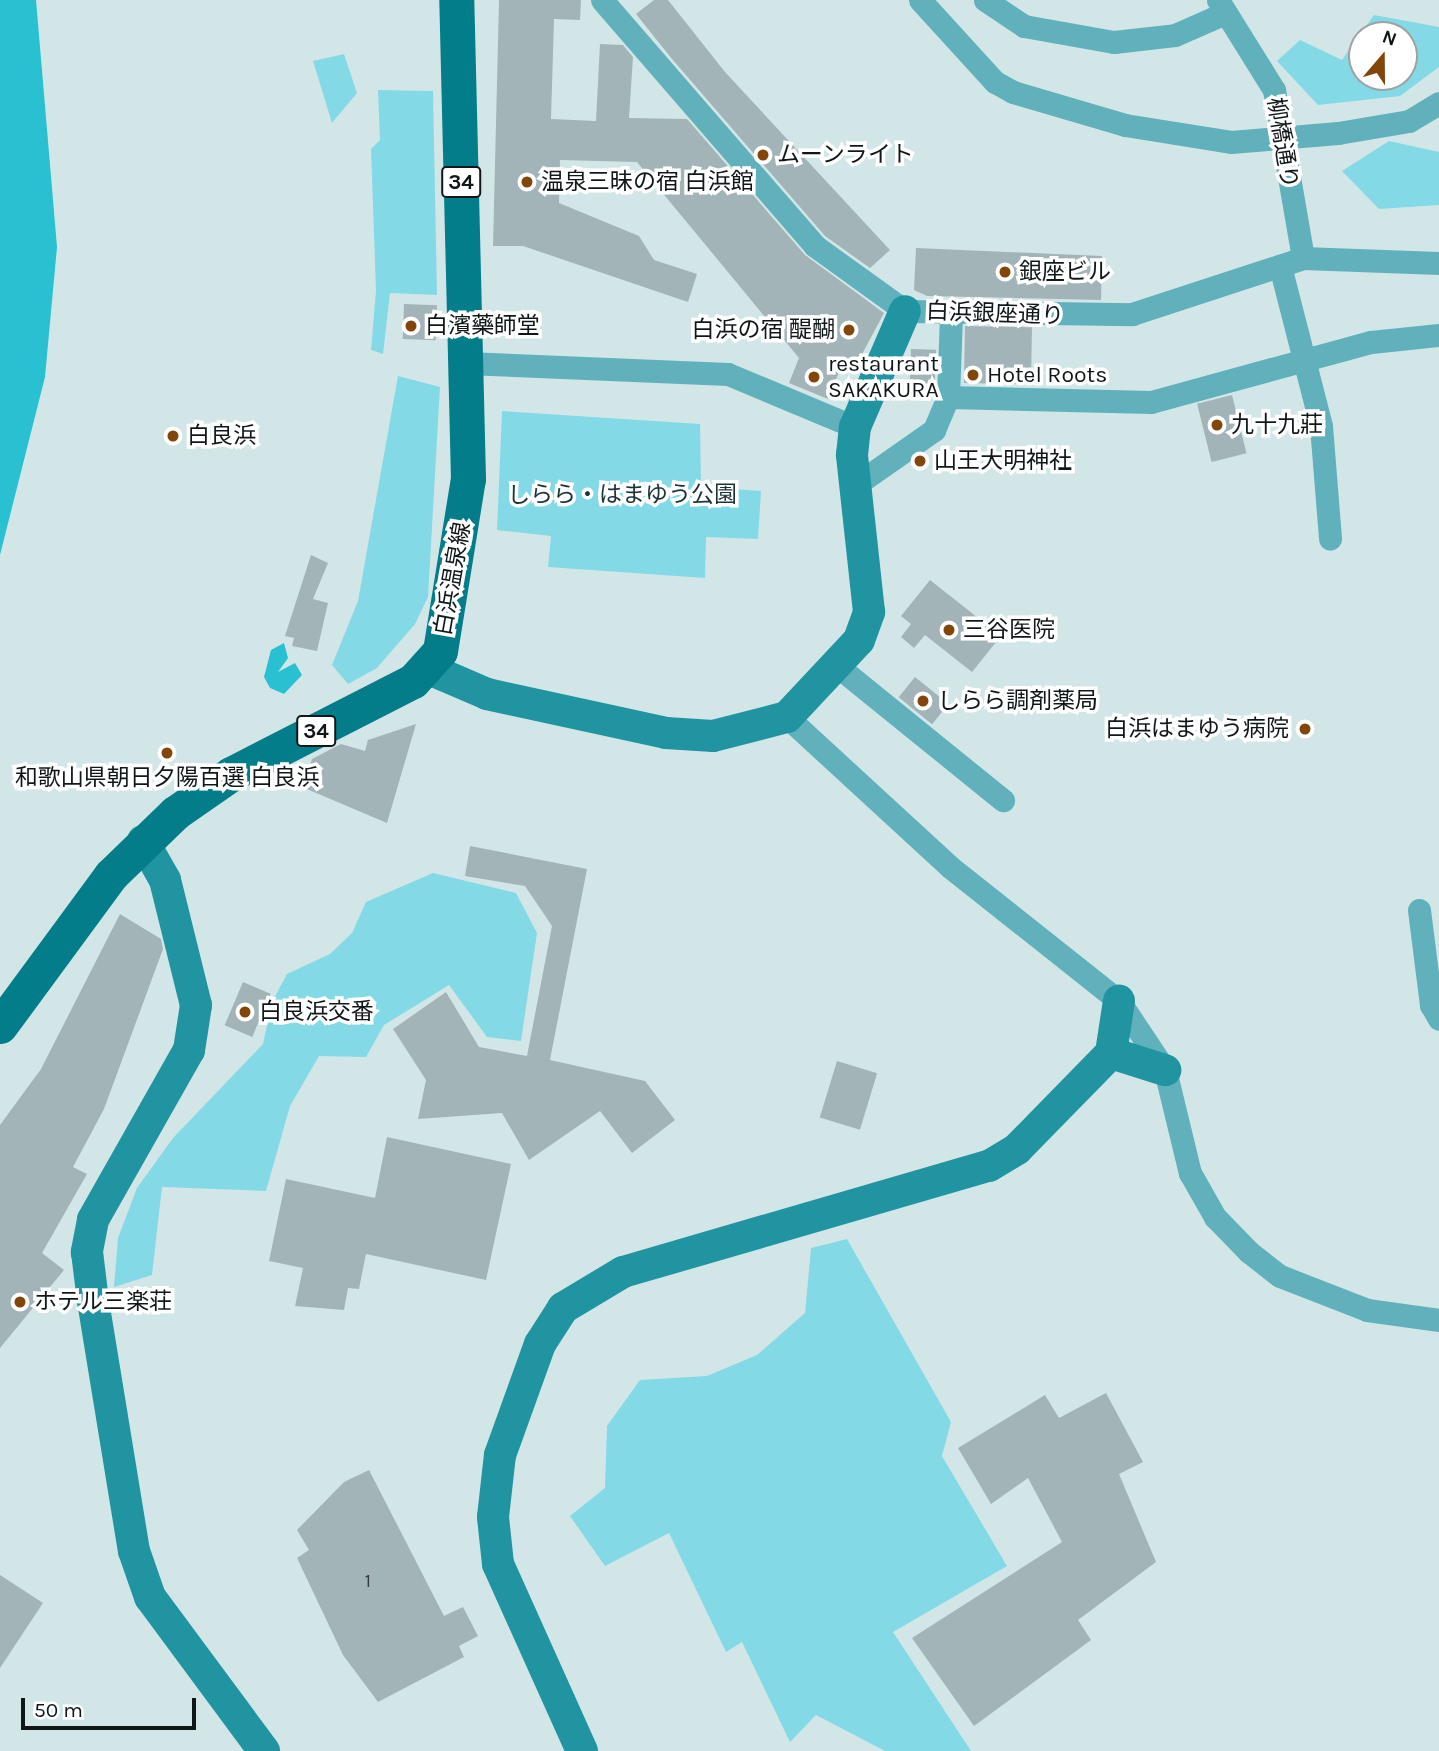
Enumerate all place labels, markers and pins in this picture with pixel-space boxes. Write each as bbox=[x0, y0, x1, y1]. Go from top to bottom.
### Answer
place label: ムーンライト bbox=[777, 141, 915, 169]
marker: ムーンライト bbox=[755, 147, 771, 163]
place label: 温泉三昧の宿 白浜館 bbox=[541, 168, 753, 196]
marker: 温泉三昧の宿 白浜館 bbox=[519, 174, 535, 190]
place label: 銀座ビル bbox=[1019, 258, 1111, 286]
marker: 銀座ビル bbox=[997, 264, 1013, 280]
place label: 白濱藥師堂 bbox=[425, 312, 540, 340]
place label: 白浜の宿 醍醐 bbox=[692, 316, 835, 344]
marker: 白濱藥師堂 bbox=[403, 318, 419, 334]
marker: 白浜の宿 醍醐 bbox=[841, 322, 857, 338]
place label: restaurant SAKAKURA bbox=[828, 350, 939, 404]
place label: Hotel Roots bbox=[987, 361, 1107, 389]
marker: Hotel Roots bbox=[965, 367, 981, 383]
marker: restaurant SAKAKURA bbox=[806, 369, 822, 385]
place label: 九十九莊 bbox=[1231, 411, 1323, 439]
marker: 九十九莊 bbox=[1209, 417, 1225, 433]
place label: 白良浜 bbox=[187, 422, 256, 450]
marker: 白良浜 bbox=[165, 428, 181, 444]
place label: 山王大明神社 bbox=[934, 447, 1072, 475]
marker: 山王大明神社 bbox=[912, 453, 928, 469]
place label: 三谷医院 bbox=[963, 616, 1055, 644]
marker: 三谷医院 bbox=[941, 622, 957, 638]
place label: しらら調剤薬局 bbox=[937, 687, 1098, 715]
marker: しらら調剤薬局 bbox=[915, 693, 931, 709]
place label: 白浜はまゆう病院 bbox=[1105, 715, 1289, 743]
marker: 白浜はまゆう病院 bbox=[1295, 719, 1315, 739]
marker: 和歌山県朝日夕陽百選 白良浜 bbox=[159, 745, 175, 761]
place label: 和歌山県朝日夕陽百選 白良浜 bbox=[15, 764, 319, 792]
place label: 白良浜交番 bbox=[259, 998, 374, 1026]
marker: 白良浜交番 bbox=[237, 1004, 253, 1020]
place label: ホテル三楽荘 bbox=[34, 1288, 172, 1316]
marker: ホテル三楽荘 bbox=[12, 1294, 28, 1310]

